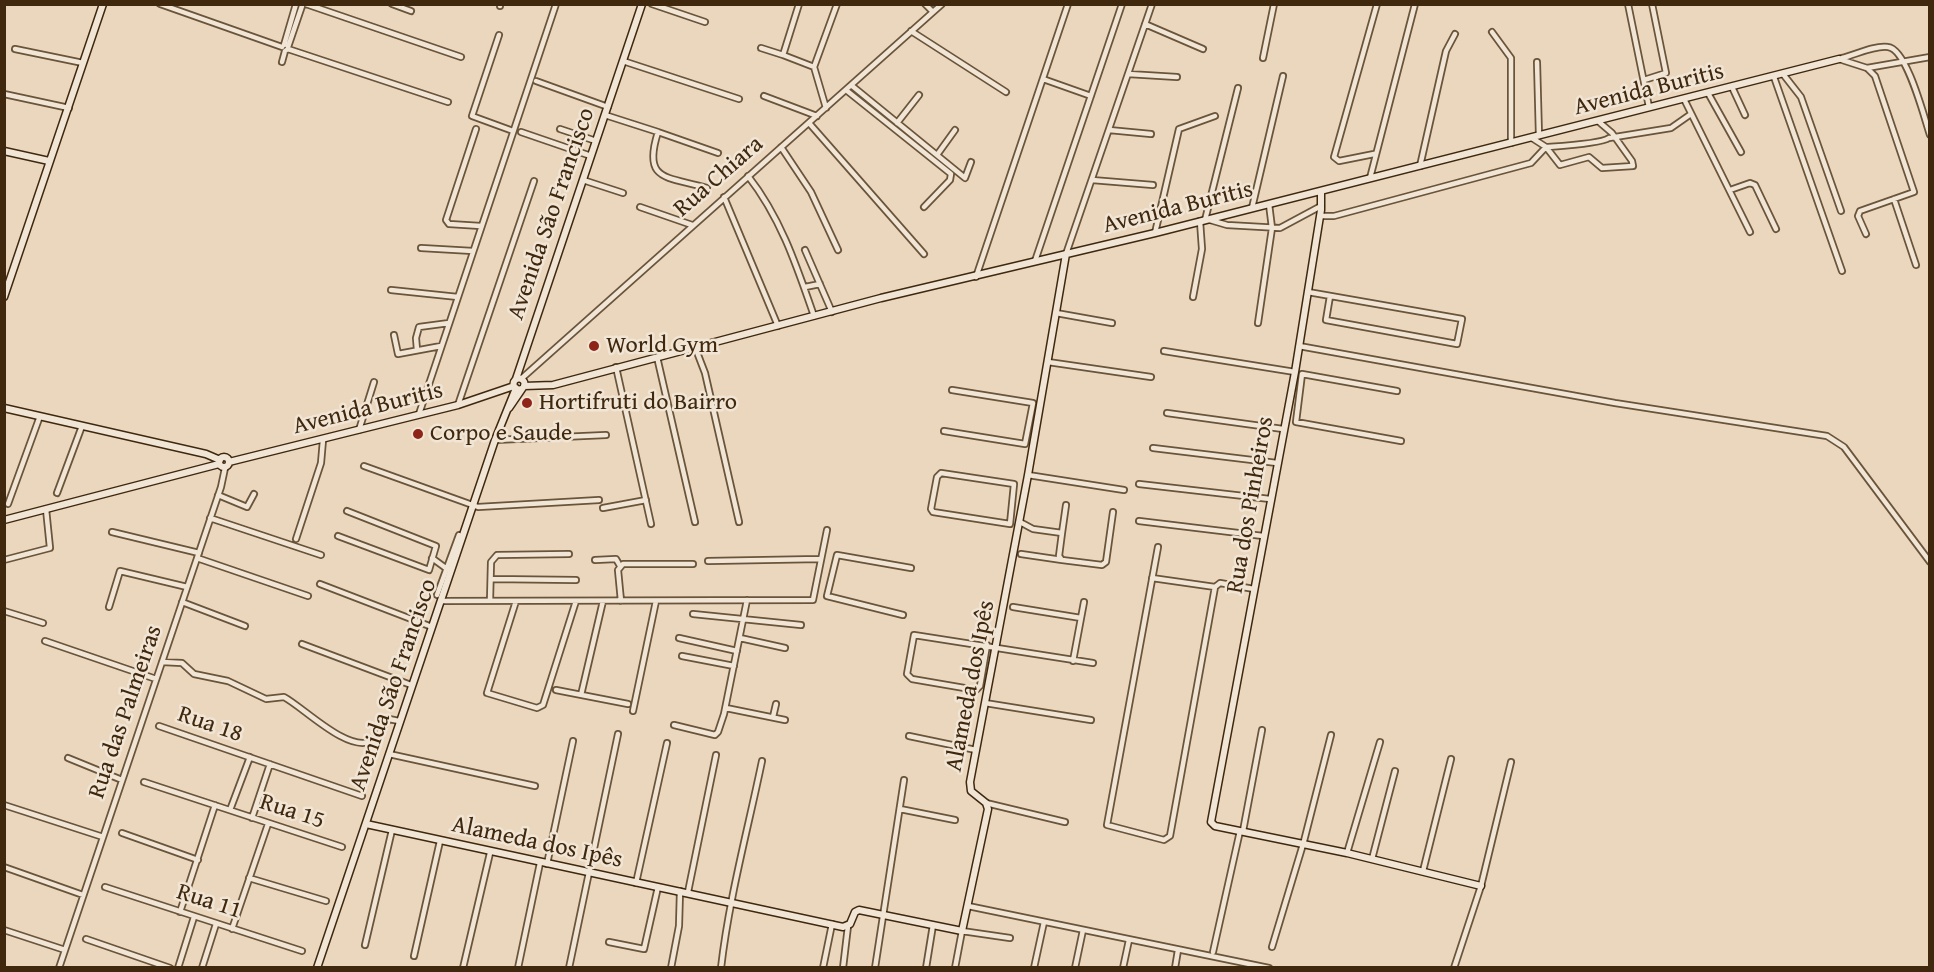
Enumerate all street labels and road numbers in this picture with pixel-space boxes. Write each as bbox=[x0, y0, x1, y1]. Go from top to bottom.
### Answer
street label: Avenida Buritis bbox=[1571, 57, 1727, 123]
street label: Avenida São Francisco bbox=[502, 104, 602, 324]
street label: Rua Chiara bbox=[668, 130, 770, 224]
street label: Avenida Buritis bbox=[1100, 175, 1256, 241]
street label: Avenida Buritis bbox=[290, 376, 446, 442]
street label: Rua dos Pinheiros bbox=[1221, 414, 1281, 596]
street label: Avenida São Francisco bbox=[344, 575, 444, 795]
street label: Alameda dos Ipês bbox=[940, 598, 1002, 774]
street label: Rua das Palmeiras bbox=[83, 622, 169, 802]
street label: Rua 18 bbox=[174, 701, 246, 749]
street label: Rua 15 bbox=[256, 788, 328, 836]
street label: Alameda dos Ipês bbox=[449, 811, 625, 875]
street label: Rua 11 bbox=[173, 878, 245, 926]

